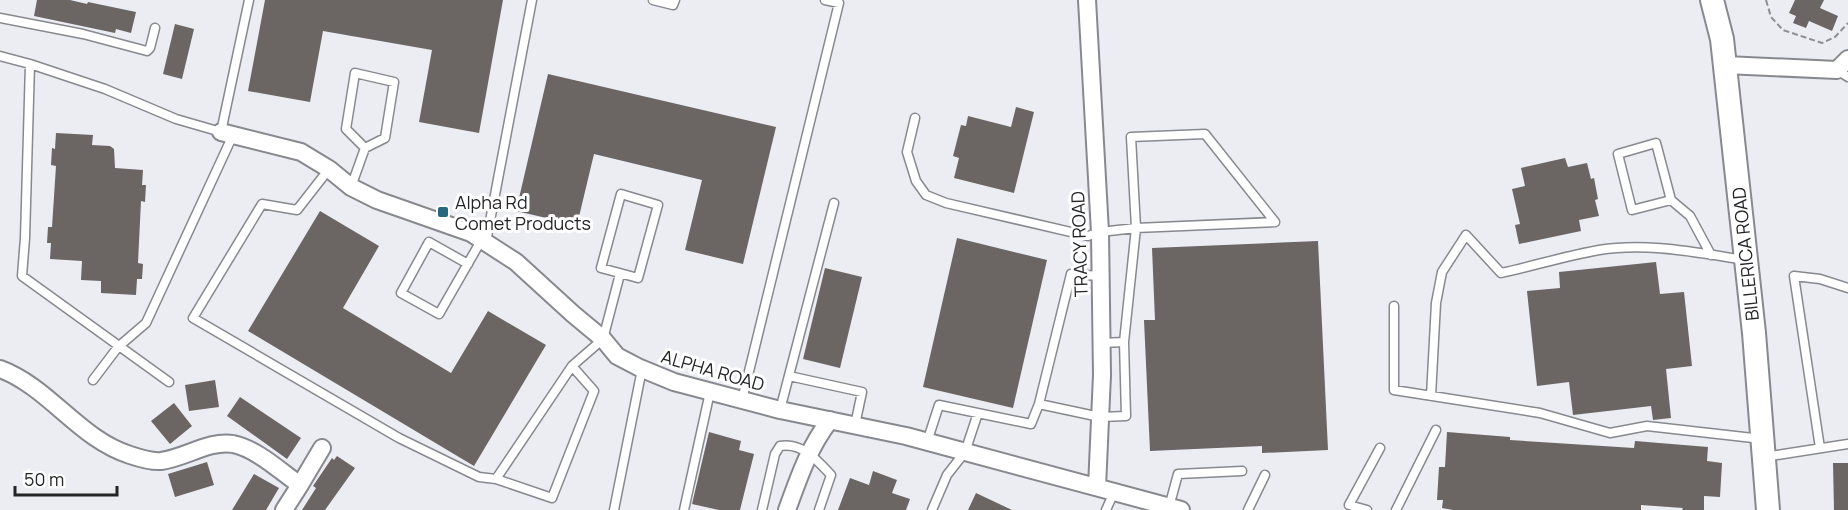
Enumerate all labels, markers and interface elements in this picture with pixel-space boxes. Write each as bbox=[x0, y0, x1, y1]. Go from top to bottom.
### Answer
street label: BILLERICA ROAD bbox=[1726, 186, 1764, 322]
place label: Alpha Rd Comet Products bbox=[455, 190, 591, 235]
street label: TRACY ROAD bbox=[1065, 191, 1093, 297]
marker: Alpha Rd Comet Products bbox=[436, 205, 450, 219]
street label: ALPHA ROAD bbox=[659, 344, 767, 396]
scale bar bbox=[15, 459, 117, 497]
text: 50 m bbox=[24, 467, 64, 491]

